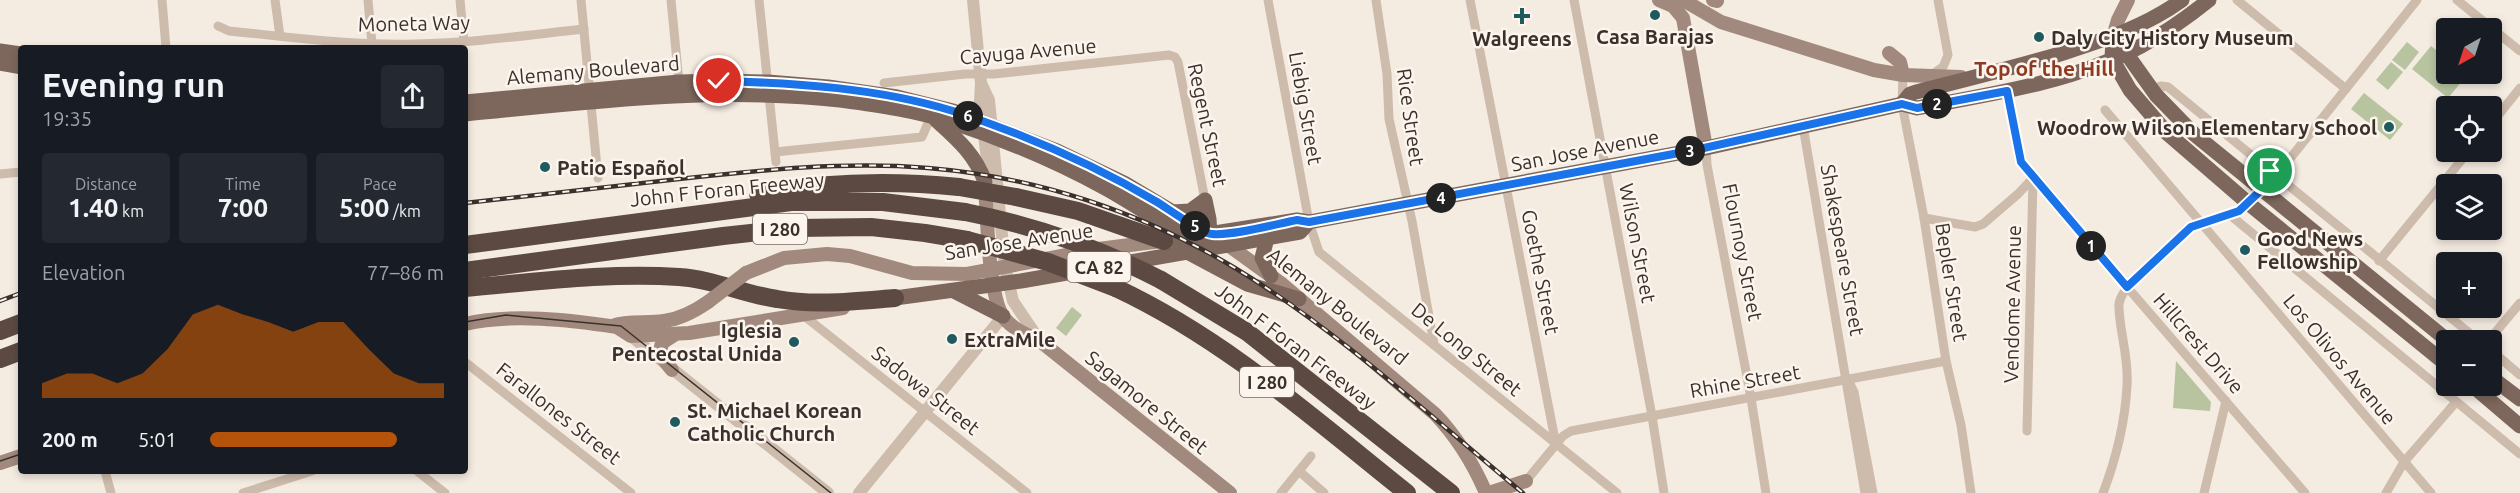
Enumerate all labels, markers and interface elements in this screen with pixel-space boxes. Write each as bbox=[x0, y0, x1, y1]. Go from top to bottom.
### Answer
marker: Casa Barajas bbox=[1648, 8, 1662, 22]
marker: Walgreens bbox=[1515, 9, 1529, 23]
street label: Moneta Way bbox=[358, 11, 471, 35]
north arrow bbox=[2436, 18, 2502, 84]
map controls bbox=[2436, 18, 2502, 396]
place label: Casa Barajas bbox=[1596, 25, 1714, 48]
place label: Daly City History Museum bbox=[2051, 26, 2294, 49]
place label: Walgreens bbox=[1472, 27, 1572, 50]
marker: Daly City History Museum bbox=[2032, 30, 2046, 44]
street label: Cayuga Avenue bbox=[959, 34, 1097, 68]
street label: Liebig Street bbox=[1285, 50, 1327, 167]
street label: Alemany Boulevard bbox=[505, 51, 681, 89]
pin bbox=[693, 55, 744, 106]
district label: Top of the Hill bbox=[1974, 56, 2114, 80]
street label: Regent Street bbox=[1184, 61, 1232, 189]
icon: check bbox=[702, 64, 735, 97]
button: share bbox=[381, 65, 444, 128]
text: Evening run bbox=[42, 66, 225, 103]
street label: Rice Street bbox=[1393, 67, 1429, 167]
pin: 2 bbox=[1922, 89, 1952, 119]
text: 2 bbox=[1932, 95, 1942, 113]
button: locate bbox=[2436, 96, 2502, 162]
pin: 6 bbox=[953, 101, 983, 131]
text: 19:35 bbox=[42, 107, 92, 130]
text: 6 bbox=[963, 107, 973, 125]
place label: Woodrow Wilson Elementary School bbox=[2037, 116, 2377, 139]
marker: Woodrow Wilson Elementary School bbox=[2382, 120, 2396, 134]
street label: San Jose Avenue bbox=[1509, 124, 1661, 176]
pin: 3 bbox=[1675, 136, 1705, 166]
text: 3 bbox=[1685, 142, 1695, 160]
pin bbox=[2244, 145, 2295, 196]
icon: arrive bbox=[2253, 154, 2286, 187]
place label: Patio Español bbox=[557, 156, 685, 179]
marker: Patio Español bbox=[538, 160, 552, 174]
street label: Shakespeare Street bbox=[1817, 162, 1869, 338]
street label: John F Foran Freeway bbox=[629, 167, 826, 211]
button: layers bbox=[2436, 174, 2502, 240]
text: Distance bbox=[75, 175, 137, 193]
text: Time bbox=[225, 175, 261, 193]
text: Pace bbox=[363, 175, 397, 193]
street label: Wilson Street bbox=[1615, 181, 1661, 305]
street label: Flournoy Street bbox=[1718, 181, 1768, 323]
pin: 4 bbox=[1426, 183, 1456, 213]
text: 4 bbox=[1436, 189, 1446, 207]
text: 1.40 bbox=[68, 193, 118, 222]
text: 7:00 bbox=[218, 193, 268, 222]
text: 5:00 bbox=[339, 193, 389, 222]
text: km bbox=[118, 202, 144, 220]
text: /km bbox=[389, 202, 421, 220]
street label: Goethe Street bbox=[1518, 208, 1564, 337]
pin: 5 bbox=[1180, 211, 1210, 241]
road number: I 280 bbox=[753, 214, 807, 244]
text: 5 bbox=[1190, 217, 1200, 235]
street label: San Jose Avenue bbox=[943, 218, 1095, 264]
street label: Bepler Street bbox=[1931, 221, 1973, 343]
street label: Vendome Avenue bbox=[1999, 225, 2025, 383]
place label: Good News Fellowship bbox=[2257, 227, 2363, 273]
pin: 1 bbox=[2076, 231, 2106, 261]
text: 1 bbox=[2086, 237, 2096, 255]
street label: Alemany Boulevard bbox=[1263, 242, 1413, 370]
marker: Good News Fellowship bbox=[2238, 243, 2252, 257]
road number: CA 82 bbox=[1068, 252, 1130, 282]
button: + bbox=[2436, 252, 2502, 318]
text: Elevation bbox=[42, 261, 125, 284]
text: 77–86 m bbox=[367, 261, 444, 284]
street label: John F Foran Freeway bbox=[1211, 278, 1381, 414]
street label: Hillcrest Drive bbox=[2149, 288, 2249, 398]
street label: Los Olivos Avenue bbox=[2279, 289, 2401, 429]
street label: De Long Street bbox=[1407, 298, 1527, 400]
place label: Iglesia Pentecostal Unida bbox=[612, 319, 782, 365]
place label: ExtraMile bbox=[964, 328, 1056, 351]
button: − bbox=[2436, 330, 2502, 396]
marker: ExtraMile bbox=[945, 332, 959, 346]
marker: Iglesia Pentecostal Unida bbox=[787, 335, 801, 349]
street label: Sadowa Street bbox=[868, 341, 985, 439]
street label: Sagamore Street bbox=[1081, 346, 1213, 458]
street label: Farallones Street bbox=[492, 357, 626, 469]
street label: Rhine Street bbox=[1688, 360, 1802, 402]
road number: I 280 bbox=[1240, 367, 1294, 397]
place label: St. Michael Korean Catholic Church bbox=[687, 399, 862, 445]
marker: St. Michael Korean Catholic Church bbox=[668, 415, 682, 429]
text: 200 m bbox=[42, 428, 98, 451]
text: 5:01 bbox=[138, 428, 177, 451]

